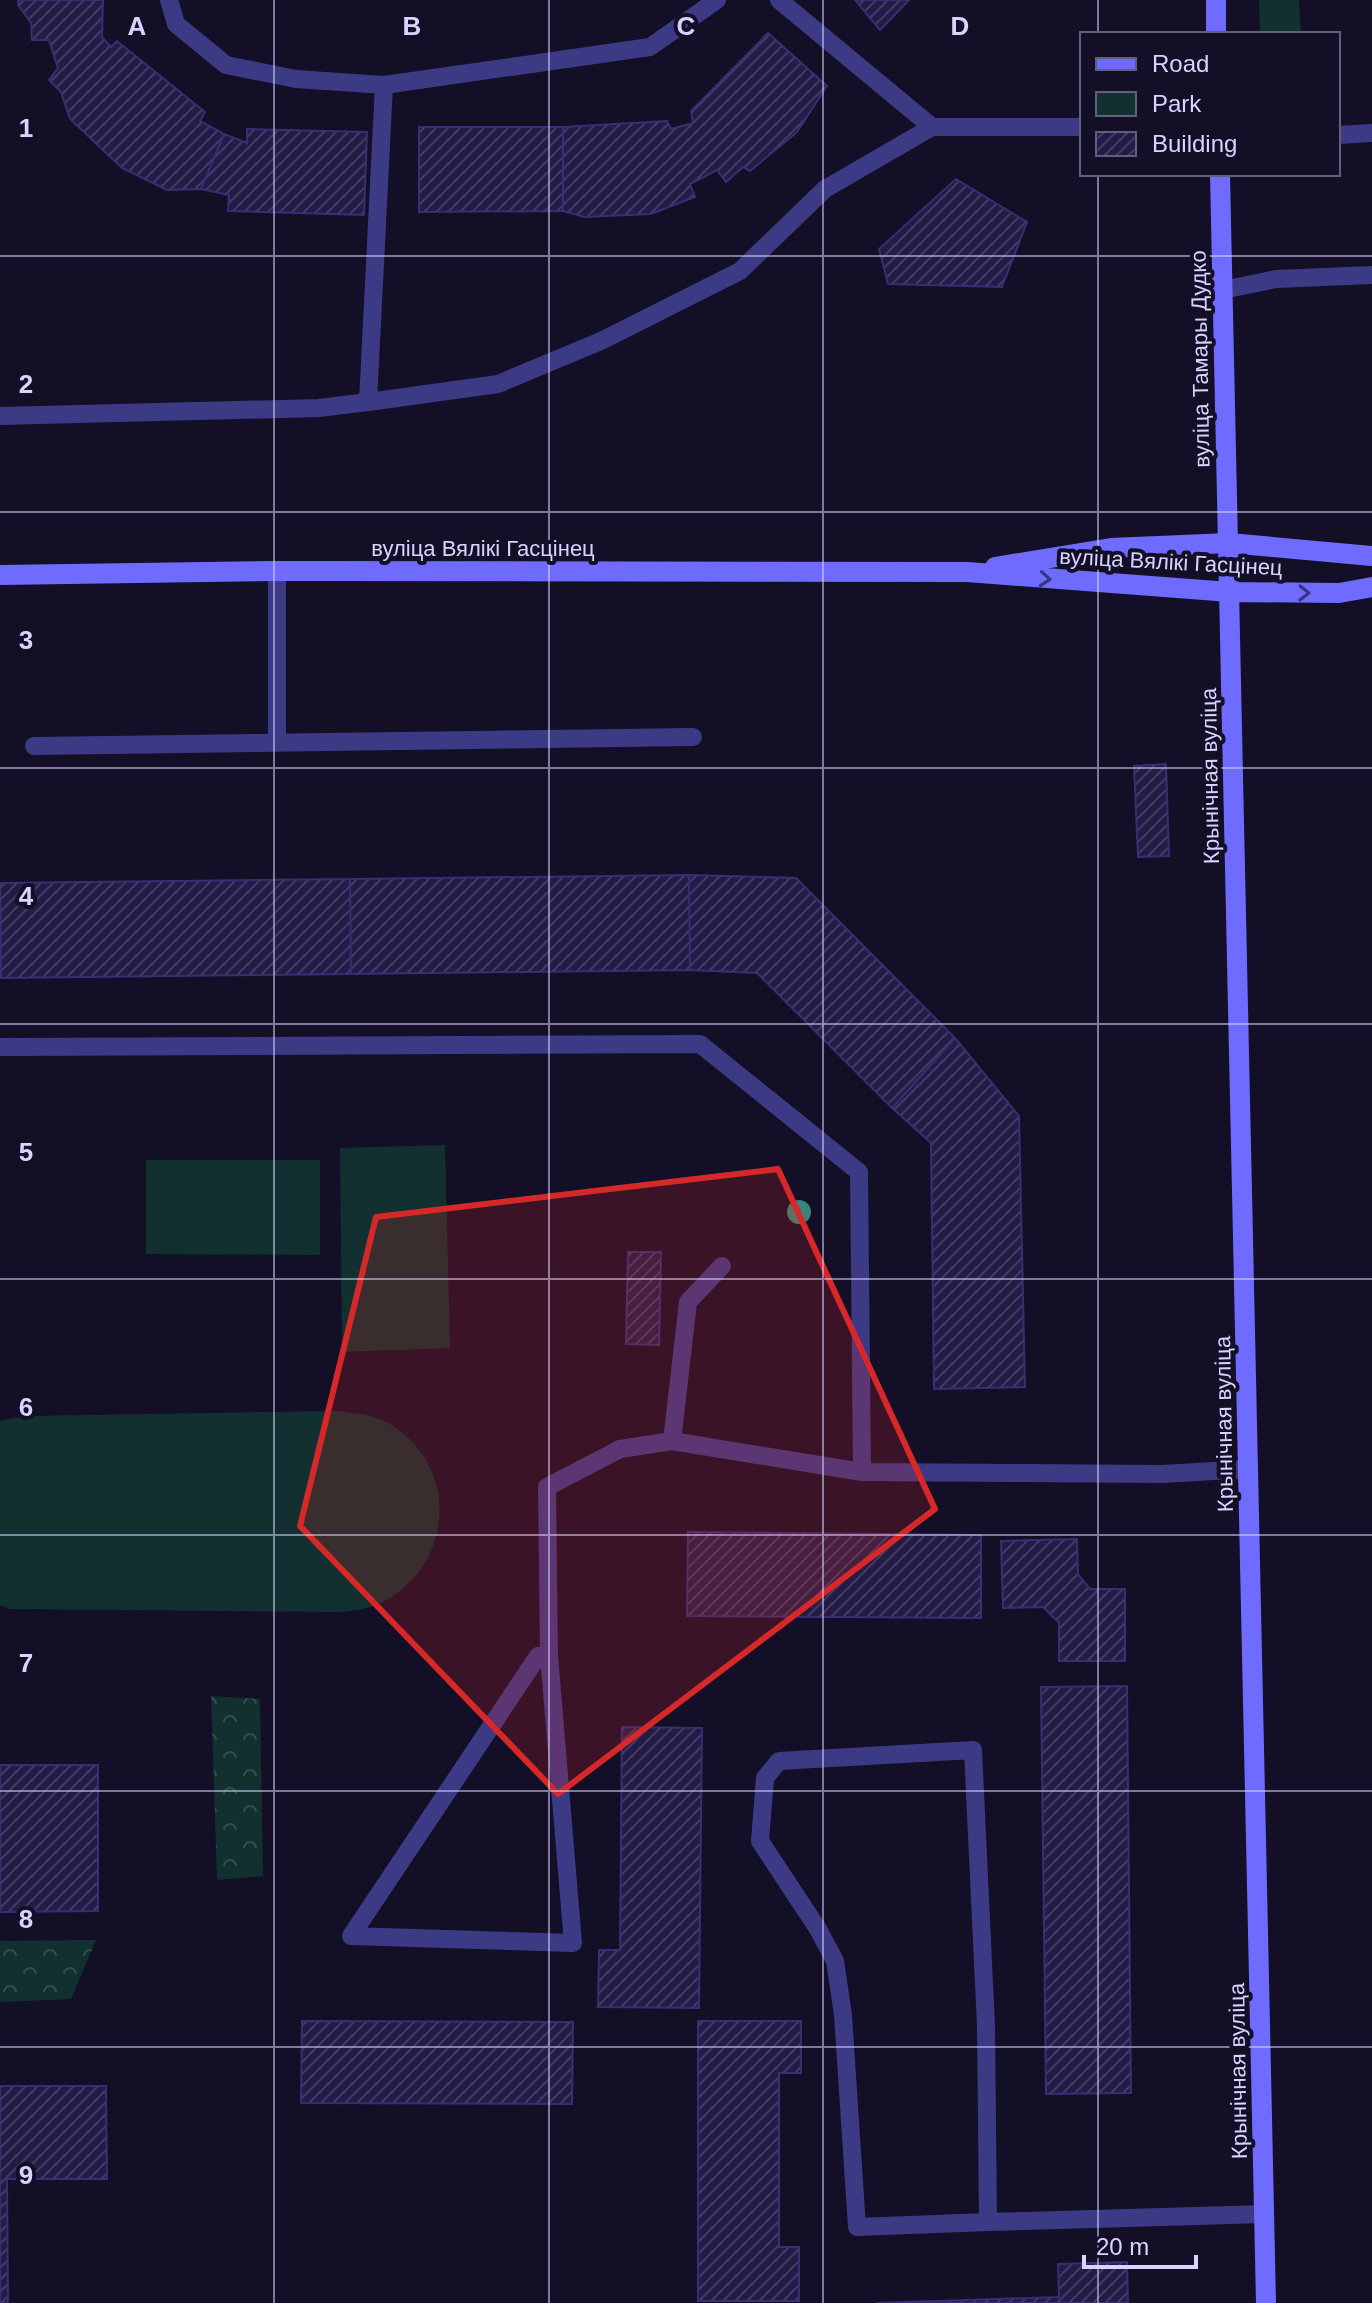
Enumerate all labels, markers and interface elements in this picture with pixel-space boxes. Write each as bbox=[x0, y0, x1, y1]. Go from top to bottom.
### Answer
text: A bbox=[128, 11, 147, 41]
text: B bbox=[403, 11, 421, 41]
text: C bbox=[677, 11, 696, 41]
text: D bbox=[951, 11, 969, 41]
legend bbox=[1080, 32, 1340, 176]
text: Road bbox=[1152, 50, 1209, 77]
text: Park bbox=[1152, 90, 1202, 117]
text: 1 bbox=[19, 113, 33, 143]
text: Building bbox=[1152, 130, 1237, 157]
street label: вуліца Тамары Дудко bbox=[1186, 250, 1214, 468]
text: 2 bbox=[19, 369, 33, 399]
street label: вуліца Вялікі Гасцінец bbox=[371, 536, 595, 561]
street label: вуліца Вялікі Гасцінец bbox=[1059, 544, 1284, 580]
one-way arrow bbox=[1039, 570, 1052, 587]
one-way arrow bbox=[1298, 584, 1311, 602]
text: 3 bbox=[19, 625, 33, 655]
street label: Крынічная вуліца bbox=[1196, 687, 1224, 864]
text: 4 bbox=[19, 881, 34, 911]
text: 5 bbox=[19, 1137, 33, 1167]
street label: Крынічная вуліца bbox=[1210, 1335, 1238, 1512]
text: 6 bbox=[19, 1392, 33, 1422]
text: 7 bbox=[19, 1648, 33, 1678]
text: 8 bbox=[19, 1904, 33, 1934]
street label: Крынічная вуліца bbox=[1224, 1982, 1252, 2159]
text: 9 bbox=[19, 2160, 33, 2190]
scale bar bbox=[1084, 2219, 1196, 2269]
text: 20 m bbox=[1096, 2233, 1149, 2260]

